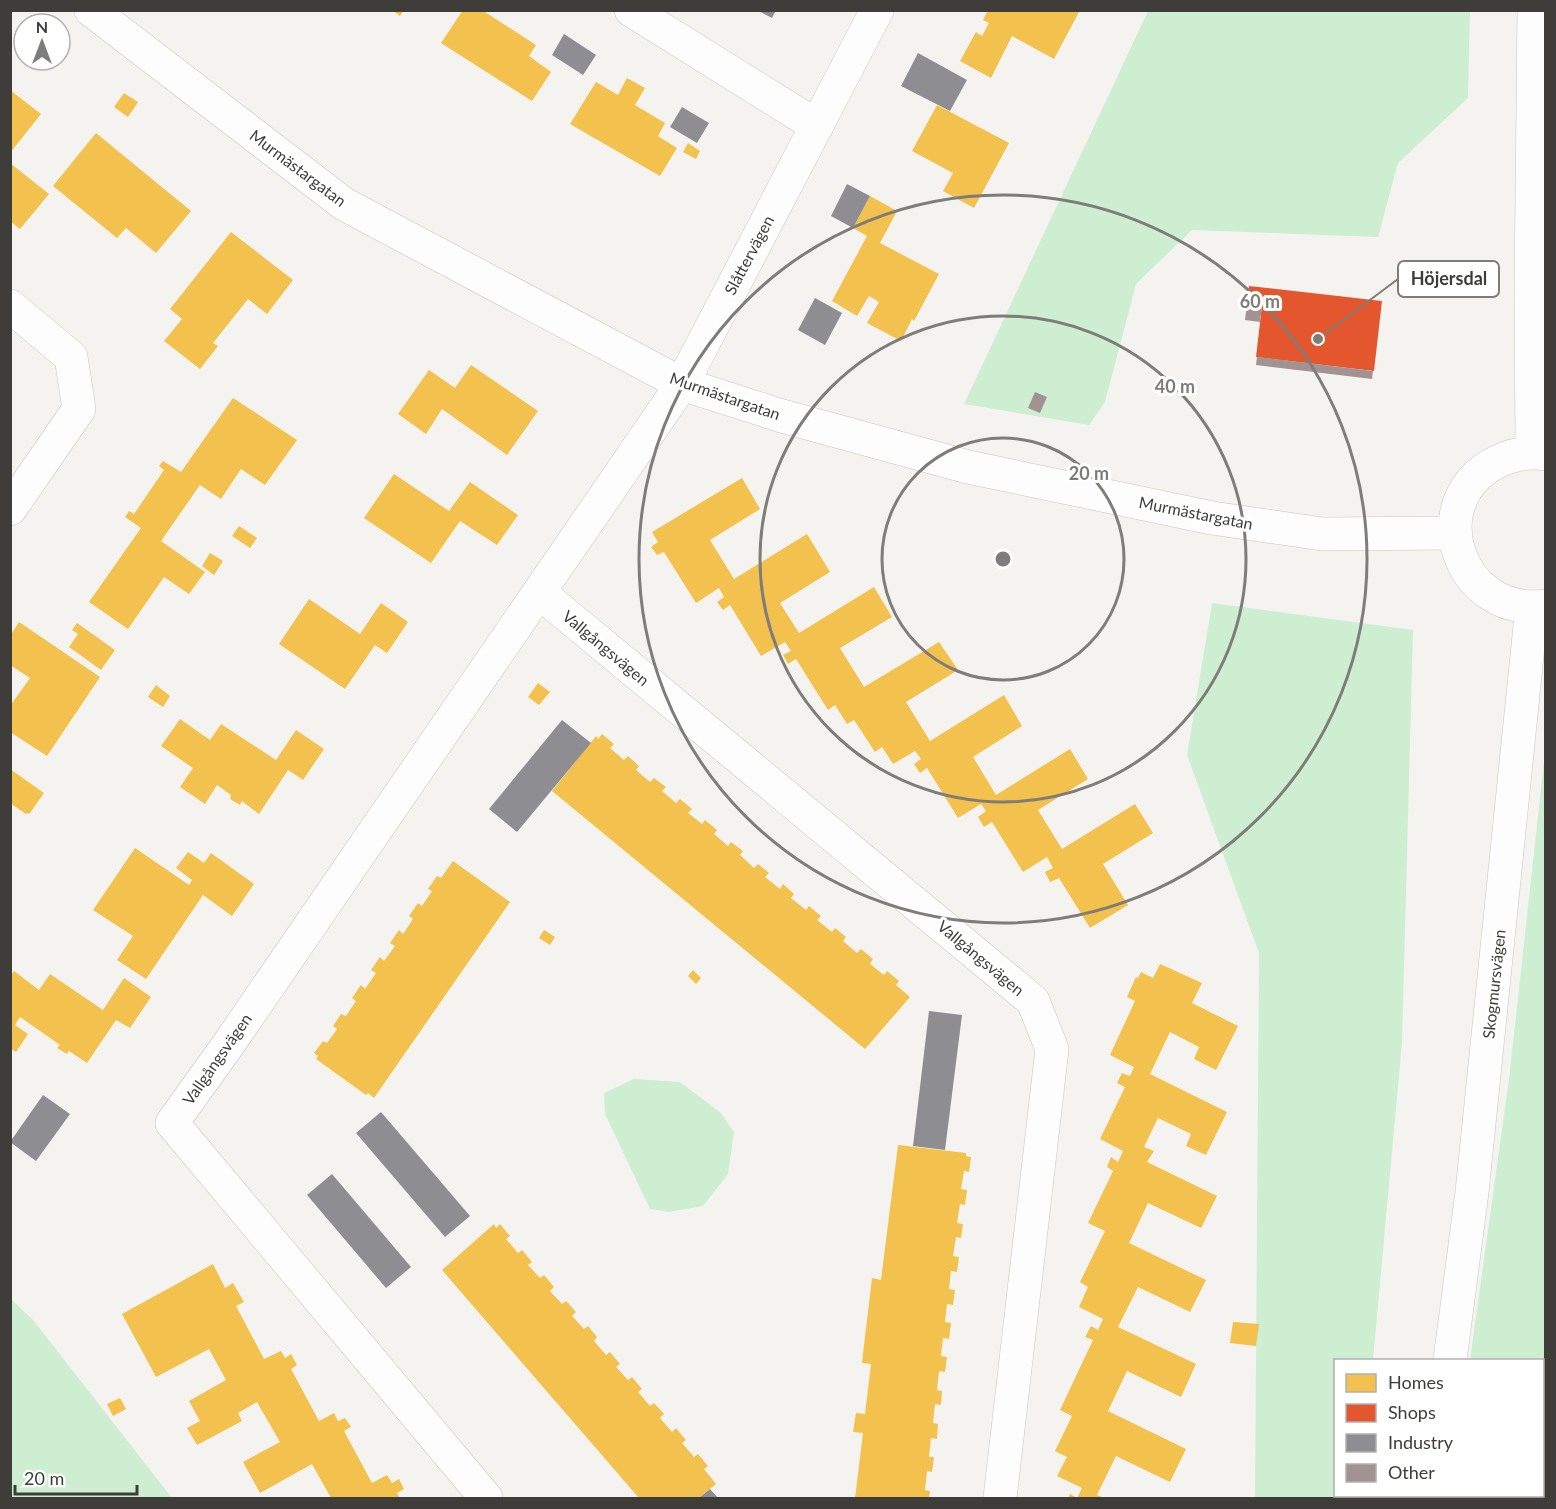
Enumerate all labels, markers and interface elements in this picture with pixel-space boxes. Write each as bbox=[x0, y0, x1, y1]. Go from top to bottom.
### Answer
north arrow bbox=[12, 12, 72, 72]
text: N bbox=[36, 17, 48, 36]
street label: Murmästargatan bbox=[246, 125, 350, 210]
street label: Slåttervägen bbox=[720, 212, 777, 298]
callout: Höjersdal bbox=[1398, 261, 1499, 297]
text: Höjersdal bbox=[1411, 267, 1487, 289]
text: 60 m bbox=[1240, 290, 1280, 312]
street label: Murmästargatan bbox=[667, 368, 783, 423]
text: 40 m bbox=[1155, 375, 1195, 397]
text: 20 m bbox=[1069, 462, 1109, 484]
street label: Murmästargatan bbox=[1138, 492, 1255, 533]
centre of rings bbox=[993, 549, 1013, 569]
street label: Vallgångsvägen bbox=[559, 606, 653, 689]
street label: Vallgångsvägen bbox=[934, 916, 1028, 999]
street label: Skogmursvägen bbox=[1478, 928, 1509, 1040]
street label: Vallgångsvägen bbox=[178, 1009, 255, 1108]
legend bbox=[1334, 1359, 1544, 1497]
text: Homes bbox=[1388, 1371, 1444, 1393]
text: Shops bbox=[1388, 1401, 1436, 1423]
text: Industry bbox=[1388, 1431, 1454, 1453]
scale bar bbox=[15, 1458, 136, 1496]
text: Other bbox=[1388, 1461, 1435, 1483]
text: 20 m bbox=[24, 1467, 64, 1489]

